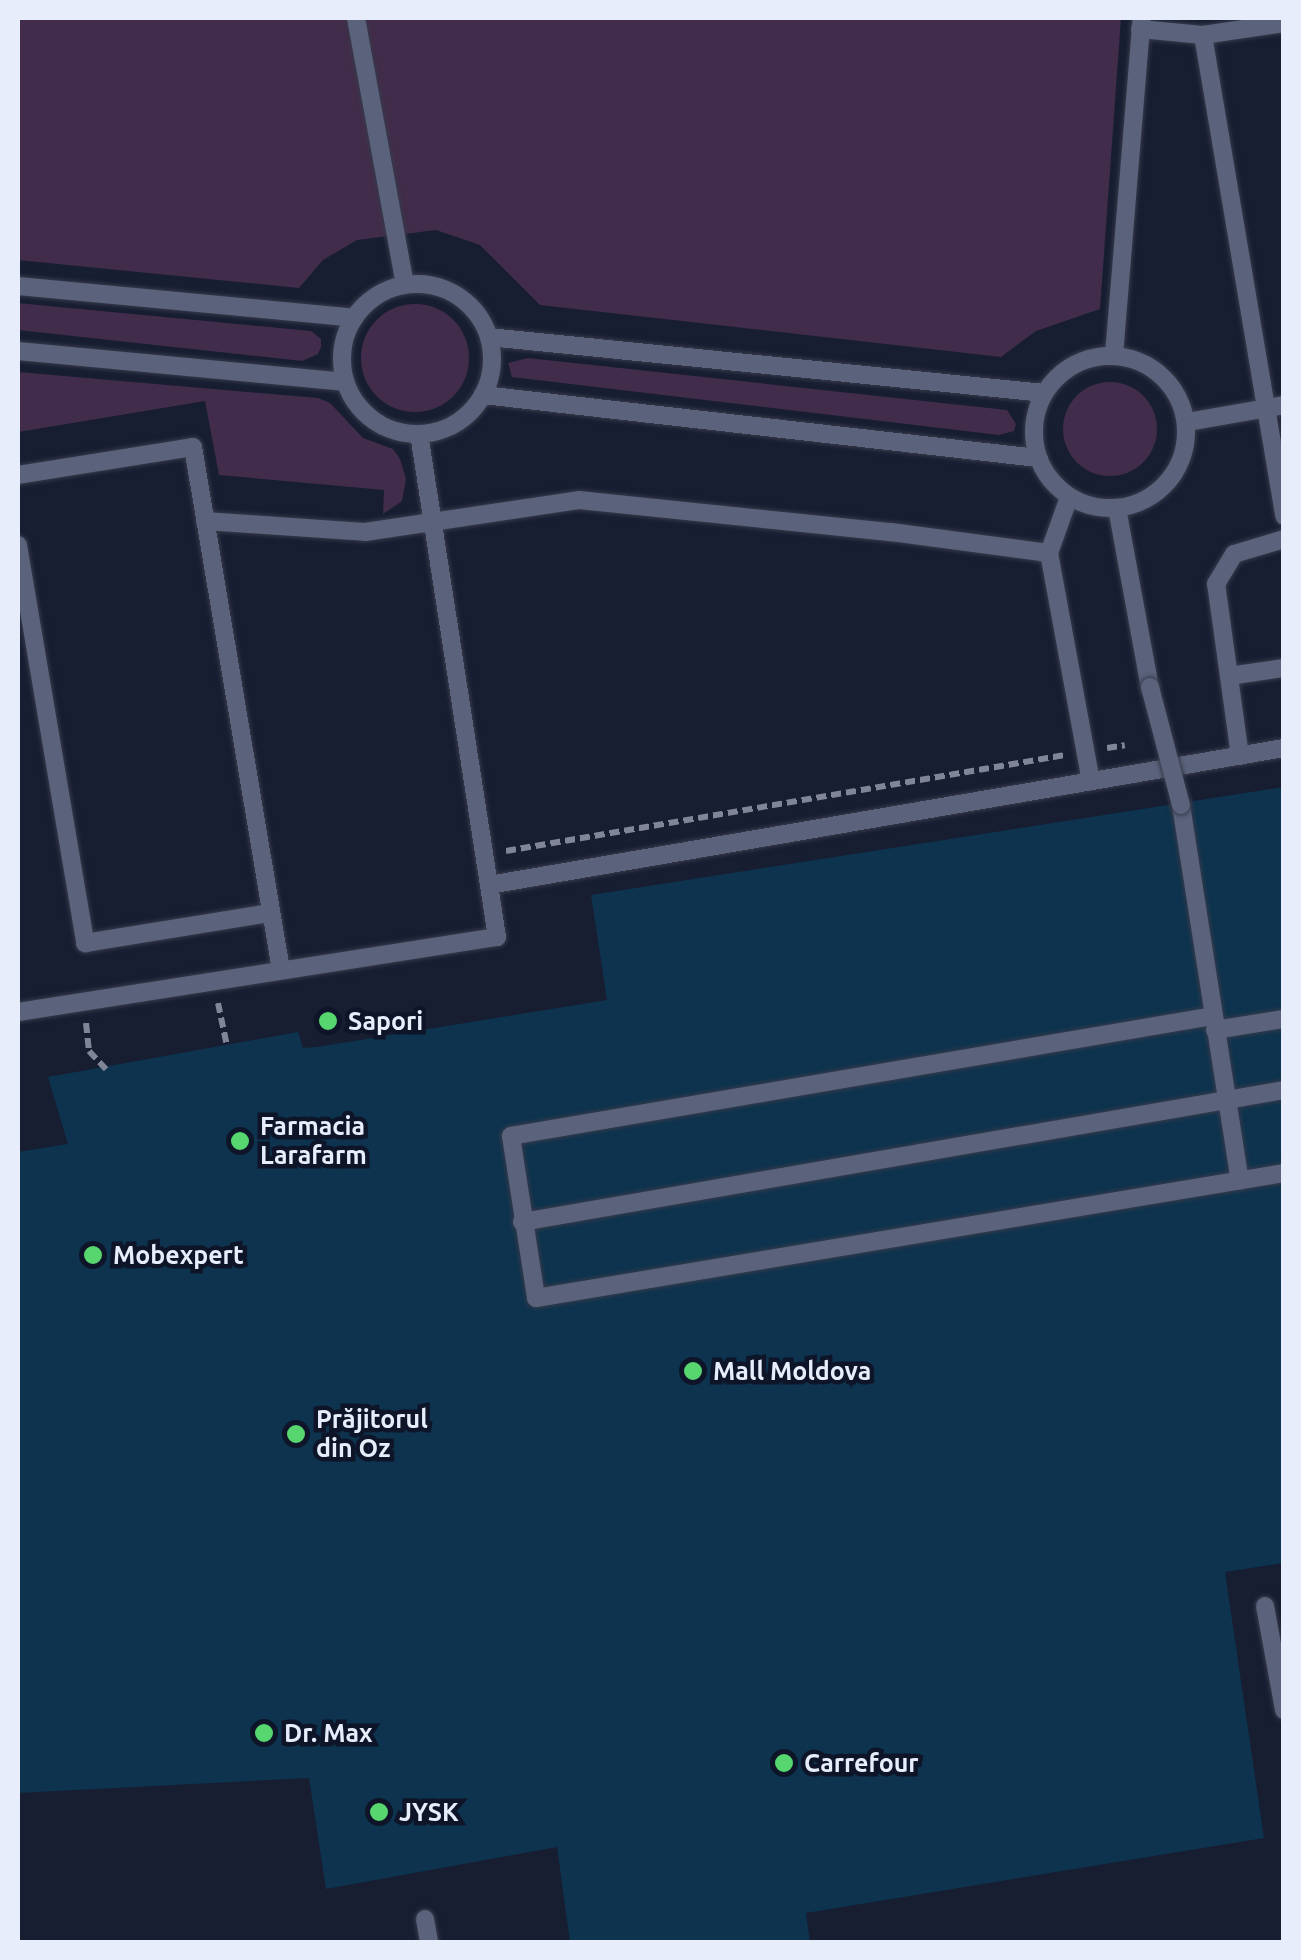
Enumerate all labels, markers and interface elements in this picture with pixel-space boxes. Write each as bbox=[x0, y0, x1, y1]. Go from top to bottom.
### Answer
place label: Sapori bbox=[348, 1006, 423, 1036]
marker: Sapori bbox=[317, 1010, 339, 1032]
place label: Farmacia Larafarm bbox=[260, 1112, 367, 1171]
marker: Farmacia Larafarm bbox=[229, 1130, 251, 1152]
place label: Mobexpert bbox=[113, 1240, 244, 1270]
marker: Mobexpert bbox=[82, 1244, 104, 1266]
place label: Mall Moldova bbox=[713, 1356, 871, 1386]
marker: Mall Moldova bbox=[682, 1360, 704, 1382]
place label: Prăjitorul din Oz bbox=[316, 1405, 428, 1464]
marker: Prăjitorul din Oz bbox=[285, 1423, 307, 1445]
place label: Dr. Max bbox=[284, 1718, 373, 1748]
marker: Dr. Max bbox=[253, 1722, 275, 1744]
place label: Carrefour bbox=[804, 1748, 919, 1778]
marker: Carrefour bbox=[773, 1752, 795, 1774]
place label: JYSK bbox=[399, 1797, 459, 1827]
marker: JYSK bbox=[368, 1801, 390, 1823]

